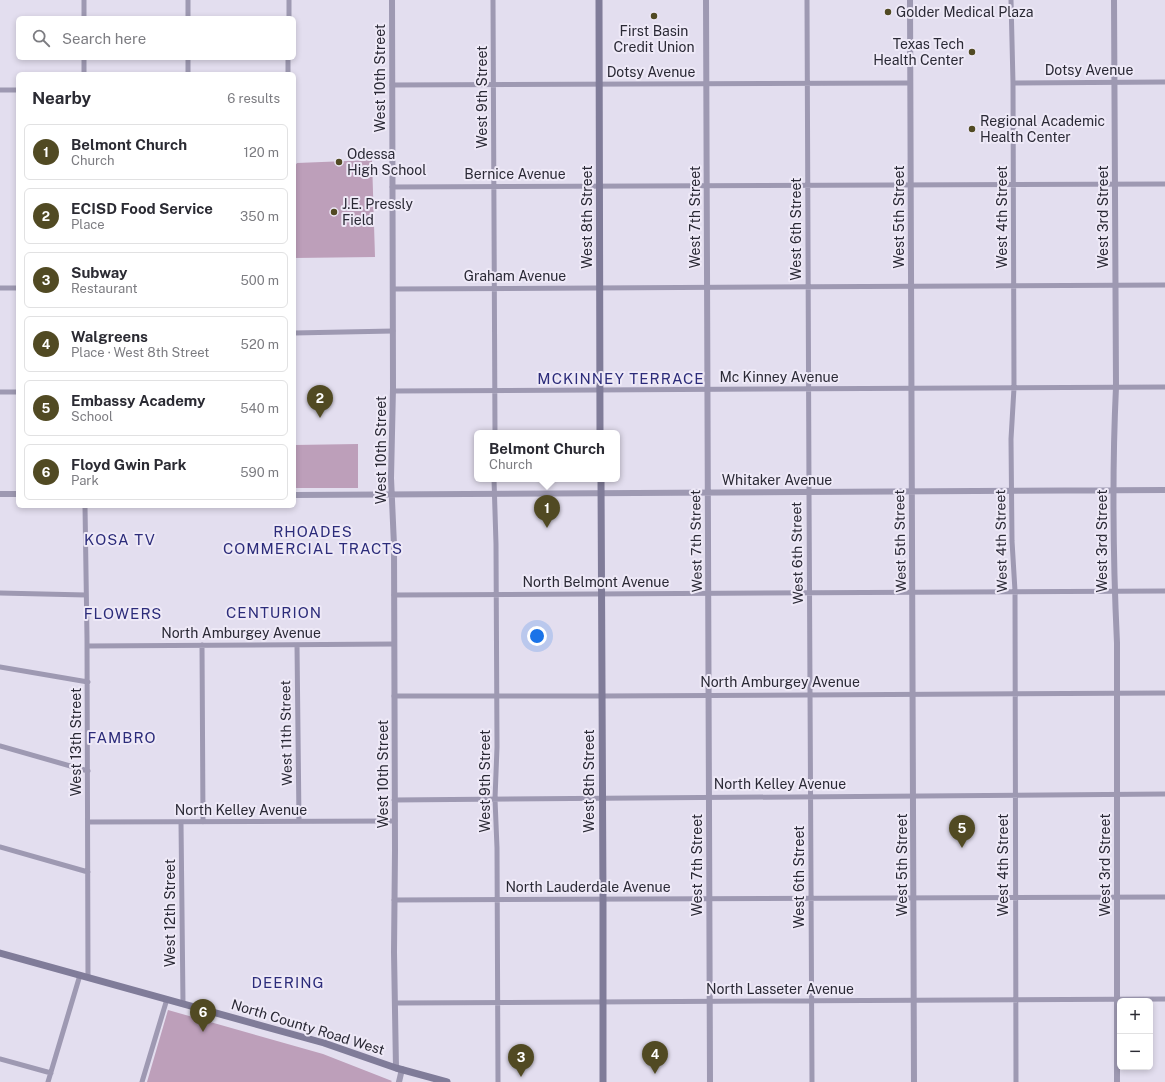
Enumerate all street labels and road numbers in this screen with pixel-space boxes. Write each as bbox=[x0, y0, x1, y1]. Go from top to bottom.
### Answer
street label: West 10th Street bbox=[372, 24, 388, 132]
street label: West 9th Street bbox=[474, 46, 490, 148]
street label: Dotsy Avenue bbox=[1045, 62, 1133, 78]
street label: Dotsy Avenue bbox=[607, 64, 695, 80]
street label: West 8th Street bbox=[579, 165, 595, 269]
street label: West 5th Street bbox=[891, 165, 907, 269]
street label: West 3rd Street bbox=[1095, 165, 1111, 269]
street label: Bernice Avenue bbox=[464, 166, 566, 182]
street label: West 7th Street bbox=[687, 166, 703, 268]
street label: West 4th Street bbox=[994, 166, 1010, 268]
street label: West 6th Street bbox=[788, 178, 804, 280]
street label: Graham Avenue bbox=[464, 268, 566, 284]
street label: Mc Kinney Avenue bbox=[719, 369, 839, 385]
street label: West 10th Street bbox=[373, 396, 389, 504]
street label: Whitaker Avenue bbox=[722, 472, 832, 488]
street label: West 5th Street bbox=[891, 489, 909, 593]
street label: West 4th Street bbox=[992, 489, 1010, 593]
street label: West 3rd Street bbox=[1094, 489, 1110, 593]
street label: West 7th Street bbox=[687, 490, 705, 592]
street label: West 6th Street bbox=[788, 501, 806, 605]
street label: North Belmont Avenue bbox=[523, 574, 669, 590]
street label: North Amburgey Avenue bbox=[161, 625, 321, 641]
street label: North Amburgey Avenue bbox=[700, 674, 860, 690]
street label: West 11th Street bbox=[277, 680, 295, 786]
street label: West 13th Street bbox=[68, 688, 84, 796]
street label: West 10th Street bbox=[375, 720, 391, 828]
street label: West 8th Street bbox=[581, 729, 597, 833]
street label: West 9th Street bbox=[477, 730, 493, 832]
street label: North Kelley Avenue bbox=[714, 776, 846, 792]
street label: North Kelley Avenue bbox=[175, 802, 307, 818]
street label: West 5th Street bbox=[894, 813, 910, 917]
street label: West 3rd Street bbox=[1097, 813, 1113, 917]
street label: West 7th Street bbox=[689, 814, 705, 916]
street label: West 4th Street bbox=[995, 814, 1011, 916]
street label: West 6th Street bbox=[791, 826, 807, 928]
street label: West 12th Street bbox=[162, 859, 178, 967]
street label: North Lauderdale Avenue bbox=[505, 879, 671, 895]
street label: North Lasseter Avenue bbox=[706, 981, 854, 997]
street label: North County Road West bbox=[229, 996, 387, 1058]

